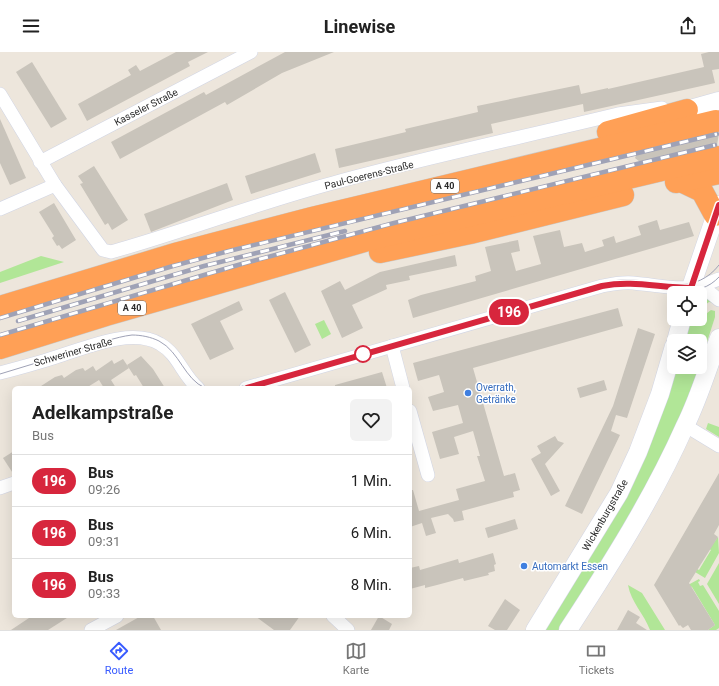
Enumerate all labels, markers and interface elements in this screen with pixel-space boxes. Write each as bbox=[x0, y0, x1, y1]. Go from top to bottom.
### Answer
icon: menu bbox=[20, 15, 42, 37]
icon: share bbox=[677, 15, 699, 37]
text: Linewise bbox=[324, 16, 395, 37]
street label: Kasseler Straße bbox=[112, 86, 180, 128]
street label: Paul-Goerens-Straße bbox=[323, 159, 415, 191]
road number: A 40 bbox=[431, 179, 459, 193]
map controls bbox=[667, 286, 707, 374]
button: locate bbox=[667, 286, 707, 326]
line badge: 196 bbox=[486, 299, 532, 325]
road number: A 40 bbox=[118, 301, 146, 315]
text: 196 bbox=[497, 304, 521, 320]
button: layers bbox=[667, 334, 707, 374]
street label: Schweriner Straße bbox=[33, 336, 113, 368]
unlabelled marker bbox=[354, 345, 372, 363]
place label: Overrath, Getränke bbox=[476, 382, 516, 405]
marker: Overrath, Getränke bbox=[463, 388, 473, 398]
button: heart bbox=[350, 399, 392, 441]
text: Adelkampstraße bbox=[32, 401, 174, 424]
text: Bus bbox=[32, 428, 54, 443]
text: Bus bbox=[88, 464, 114, 482]
text: 1 Min. bbox=[351, 472, 392, 490]
text: 196 bbox=[42, 473, 66, 489]
street label: Wickenburgstraße bbox=[580, 477, 630, 553]
text: 09:26 bbox=[88, 482, 120, 497]
text: Bus bbox=[88, 516, 114, 534]
text: 6 Min. bbox=[351, 524, 392, 542]
text: 196 bbox=[42, 525, 66, 541]
text: 09:31 bbox=[88, 534, 120, 549]
marker: Automarkt Essen bbox=[519, 561, 529, 571]
place label: Automarkt Essen bbox=[532, 561, 608, 572]
text: Bus bbox=[88, 568, 114, 586]
text: 8 Min. bbox=[351, 576, 392, 594]
text: 196 bbox=[42, 577, 66, 593]
text: 09:33 bbox=[88, 586, 120, 601]
tab: Route bbox=[105, 640, 133, 677]
tab: Karte bbox=[343, 640, 369, 677]
tab: Tickets bbox=[579, 640, 614, 677]

